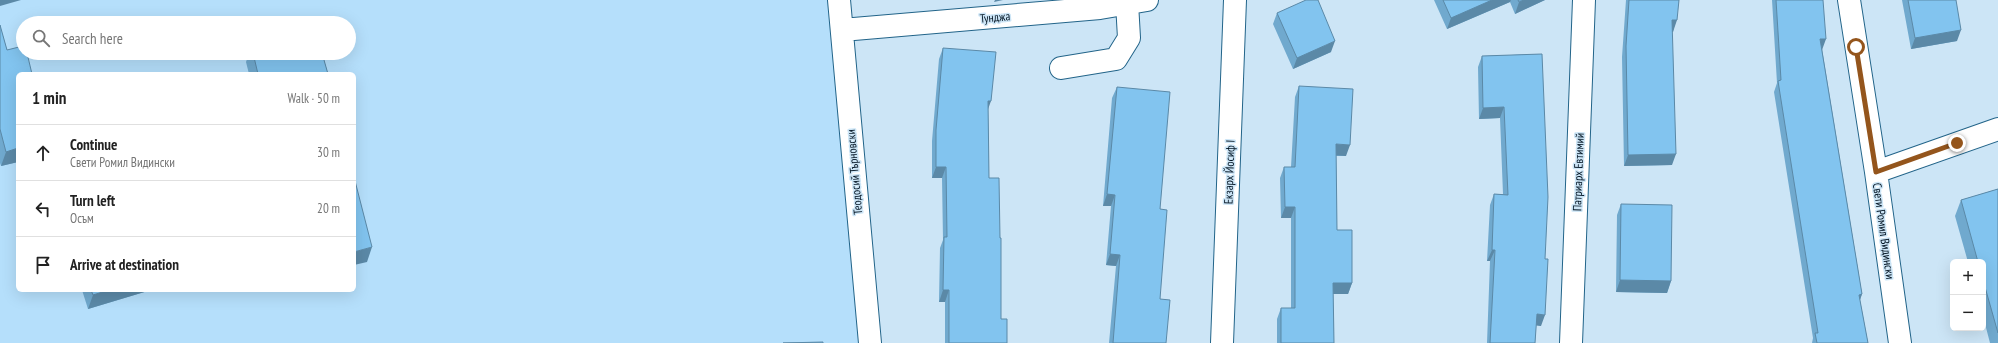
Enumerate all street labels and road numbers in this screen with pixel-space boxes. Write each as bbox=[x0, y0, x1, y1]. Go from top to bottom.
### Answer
street label: Тунджа bbox=[979, 8, 1011, 26]
street label: Теодосий Търновски bbox=[843, 129, 865, 215]
street label: Патриарх Евтимий bbox=[1569, 133, 1587, 211]
street label: Екзарх Йосиф I bbox=[1220, 140, 1238, 204]
street label: Свети Ромил Видински bbox=[1870, 182, 1898, 280]

